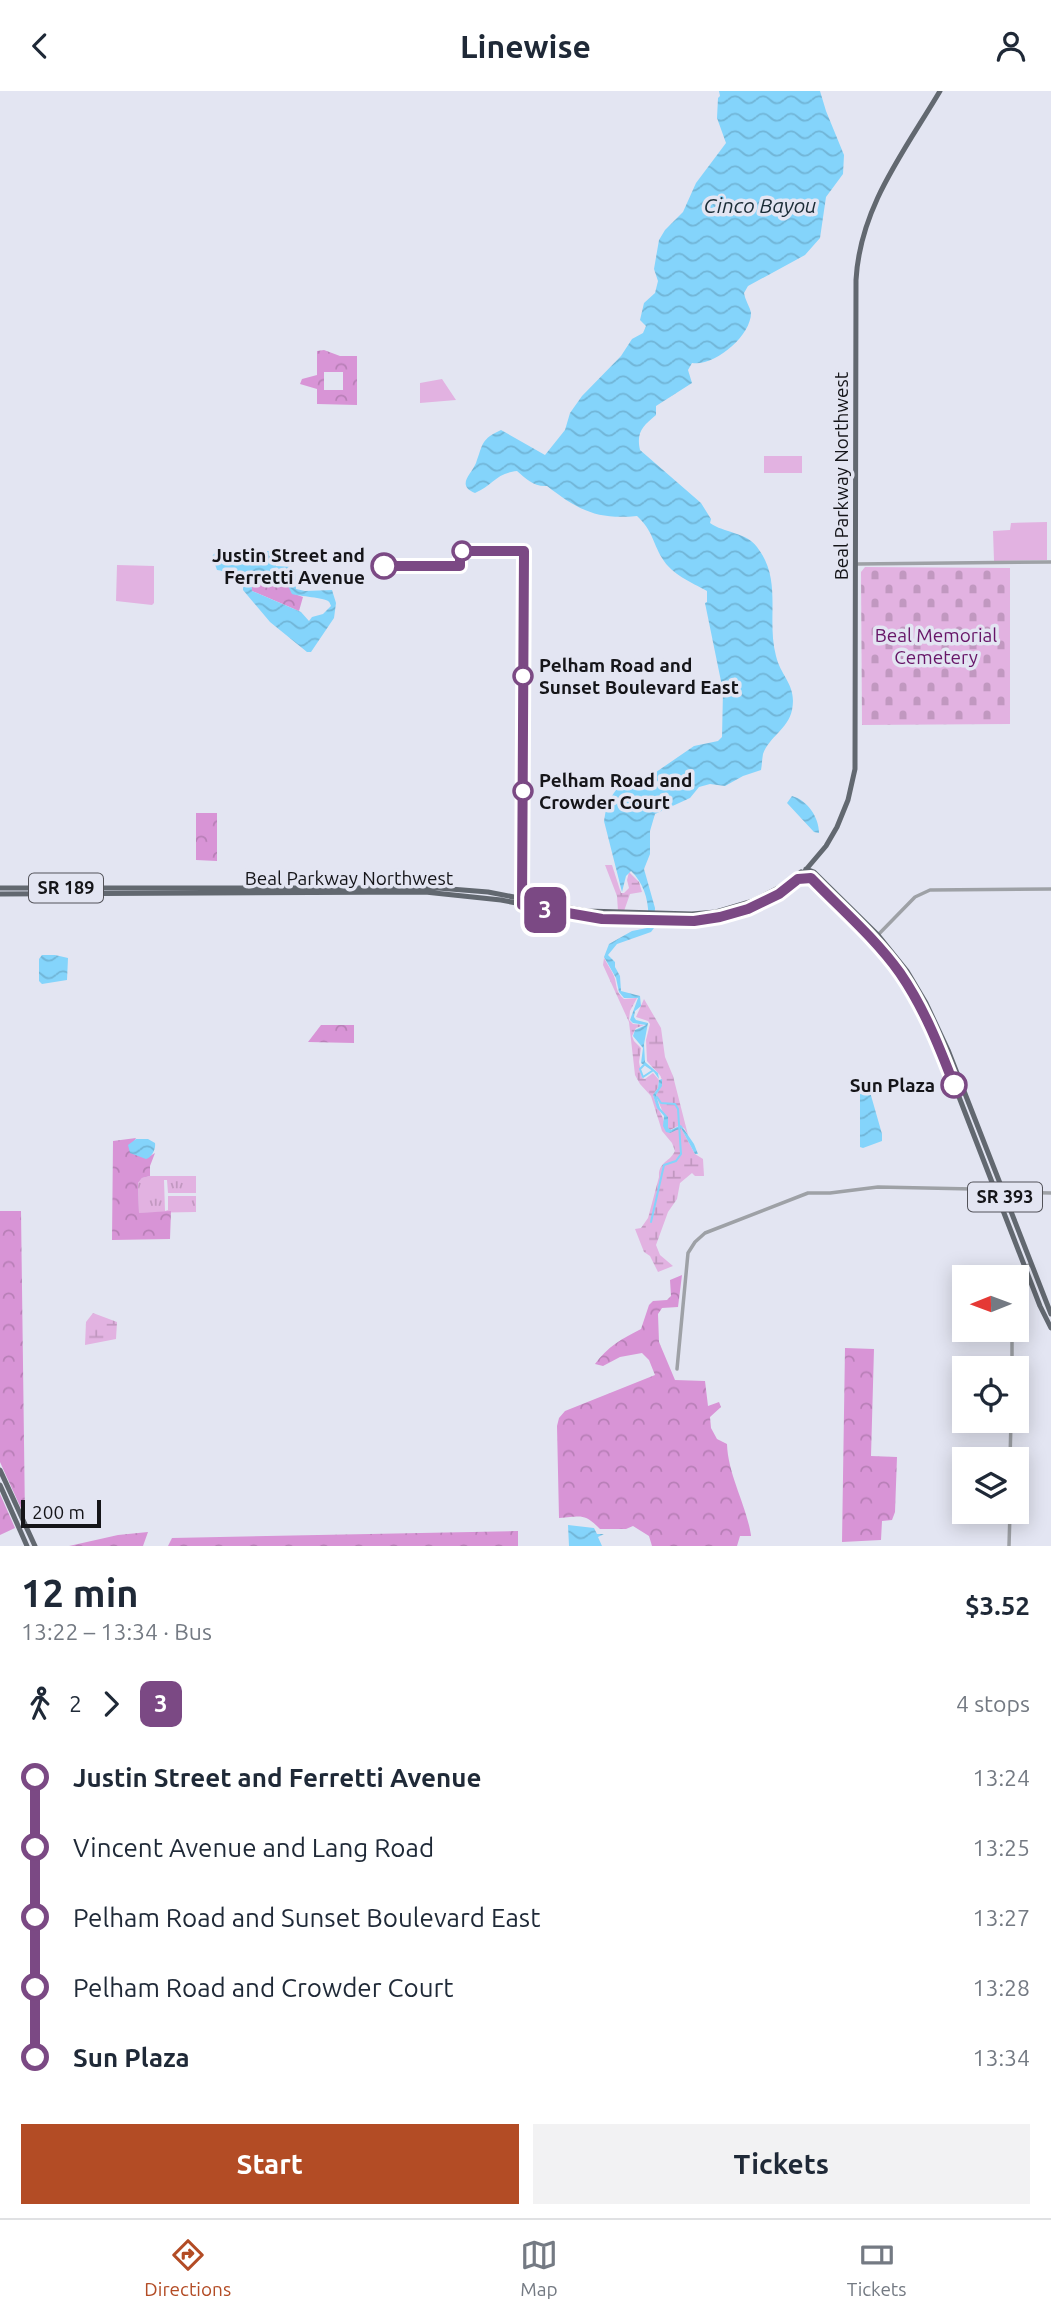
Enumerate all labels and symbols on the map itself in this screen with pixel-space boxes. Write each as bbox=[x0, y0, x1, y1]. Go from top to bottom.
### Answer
water label: Cinco Bayou bbox=[704, 193, 816, 217]
street label: Beal Parkway Northwest bbox=[830, 371, 852, 580]
unlabelled marker bbox=[452, 541, 472, 561]
place label: Justin Street and Ferretti Avenue bbox=[212, 544, 365, 588]
marker: Justin Street and Ferretti Avenue bbox=[371, 553, 397, 579]
park label: Beal Memorial Cemetery bbox=[875, 624, 997, 668]
place label: Pelham Road and Sunset Boulevard East bbox=[539, 654, 739, 698]
marker: Pelham Road and Sunset Boulevard East bbox=[513, 666, 533, 686]
place label: Pelham Road and Crowder Court bbox=[539, 769, 692, 813]
marker: Pelham Road and Crowder Court bbox=[513, 781, 533, 801]
street label: Beal Parkway Northwest bbox=[245, 867, 454, 889]
road number: SR 189 bbox=[29, 873, 103, 903]
line badge: 3 bbox=[522, 887, 568, 933]
marker: Sun Plaza bbox=[941, 1072, 967, 1098]
place label: Sun Plaza bbox=[850, 1074, 935, 1096]
road number: SR 393 bbox=[968, 1183, 1042, 1211]
north arrow bbox=[952, 1265, 1029, 1342]
scale bar bbox=[21, 1497, 102, 1529]

